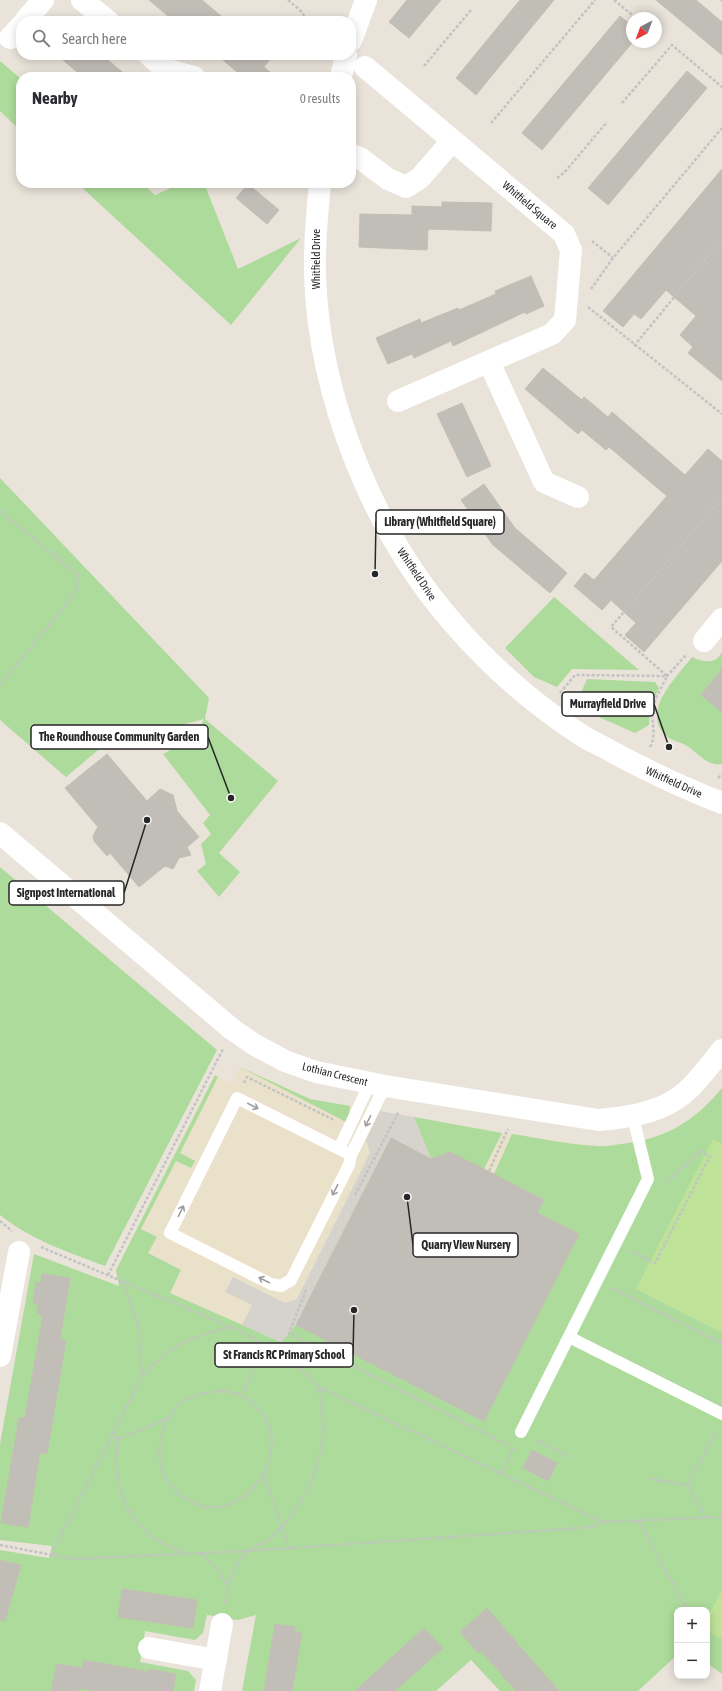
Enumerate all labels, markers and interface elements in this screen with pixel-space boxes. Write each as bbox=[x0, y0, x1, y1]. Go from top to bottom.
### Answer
north arrow bbox=[626, 12, 662, 48]
search box bbox=[16, 16, 356, 60]
icon: search bbox=[30, 27, 52, 49]
text: Search here bbox=[62, 30, 127, 47]
text: Nearby bbox=[32, 88, 78, 108]
text: 0 results bbox=[300, 91, 340, 106]
street label: Whitfield Square bbox=[500, 179, 560, 231]
street label: Whitfield Drive bbox=[310, 229, 322, 289]
callout: Library (Whitfield Square) bbox=[376, 510, 504, 534]
text: Library (Whitfield Square) bbox=[384, 515, 496, 529]
street label: Whitfield Drive bbox=[395, 546, 439, 602]
callout: Murrayfield Drive bbox=[562, 692, 654, 716]
text: Murrayfield Drive bbox=[570, 697, 647, 711]
callout: The Roundhouse Community Garden bbox=[31, 725, 208, 749]
text: The Roundhouse Community Garden bbox=[39, 730, 199, 744]
street label: Whitfield Drive bbox=[644, 764, 704, 800]
callout: Signpost International bbox=[9, 881, 124, 905]
text: Signpost International bbox=[17, 886, 116, 900]
street label: Lothian Crescent bbox=[301, 1060, 369, 1088]
one-way arrow bbox=[247, 1103, 259, 1110]
one-way arrow bbox=[364, 1114, 371, 1126]
one-way arrow bbox=[331, 1184, 339, 1196]
one-way arrow bbox=[178, 1205, 185, 1217]
callout: Quarry View Nursery bbox=[413, 1233, 518, 1257]
text: Quarry View Nursery bbox=[421, 1238, 511, 1252]
one-way arrow bbox=[258, 1276, 270, 1284]
callout: St Francis RC Primary School bbox=[215, 1343, 353, 1367]
text: St Francis RC Primary School bbox=[223, 1348, 346, 1362]
map controls bbox=[674, 1607, 710, 1679]
button: + bbox=[674, 1607, 710, 1643]
button: − bbox=[674, 1643, 710, 1679]

